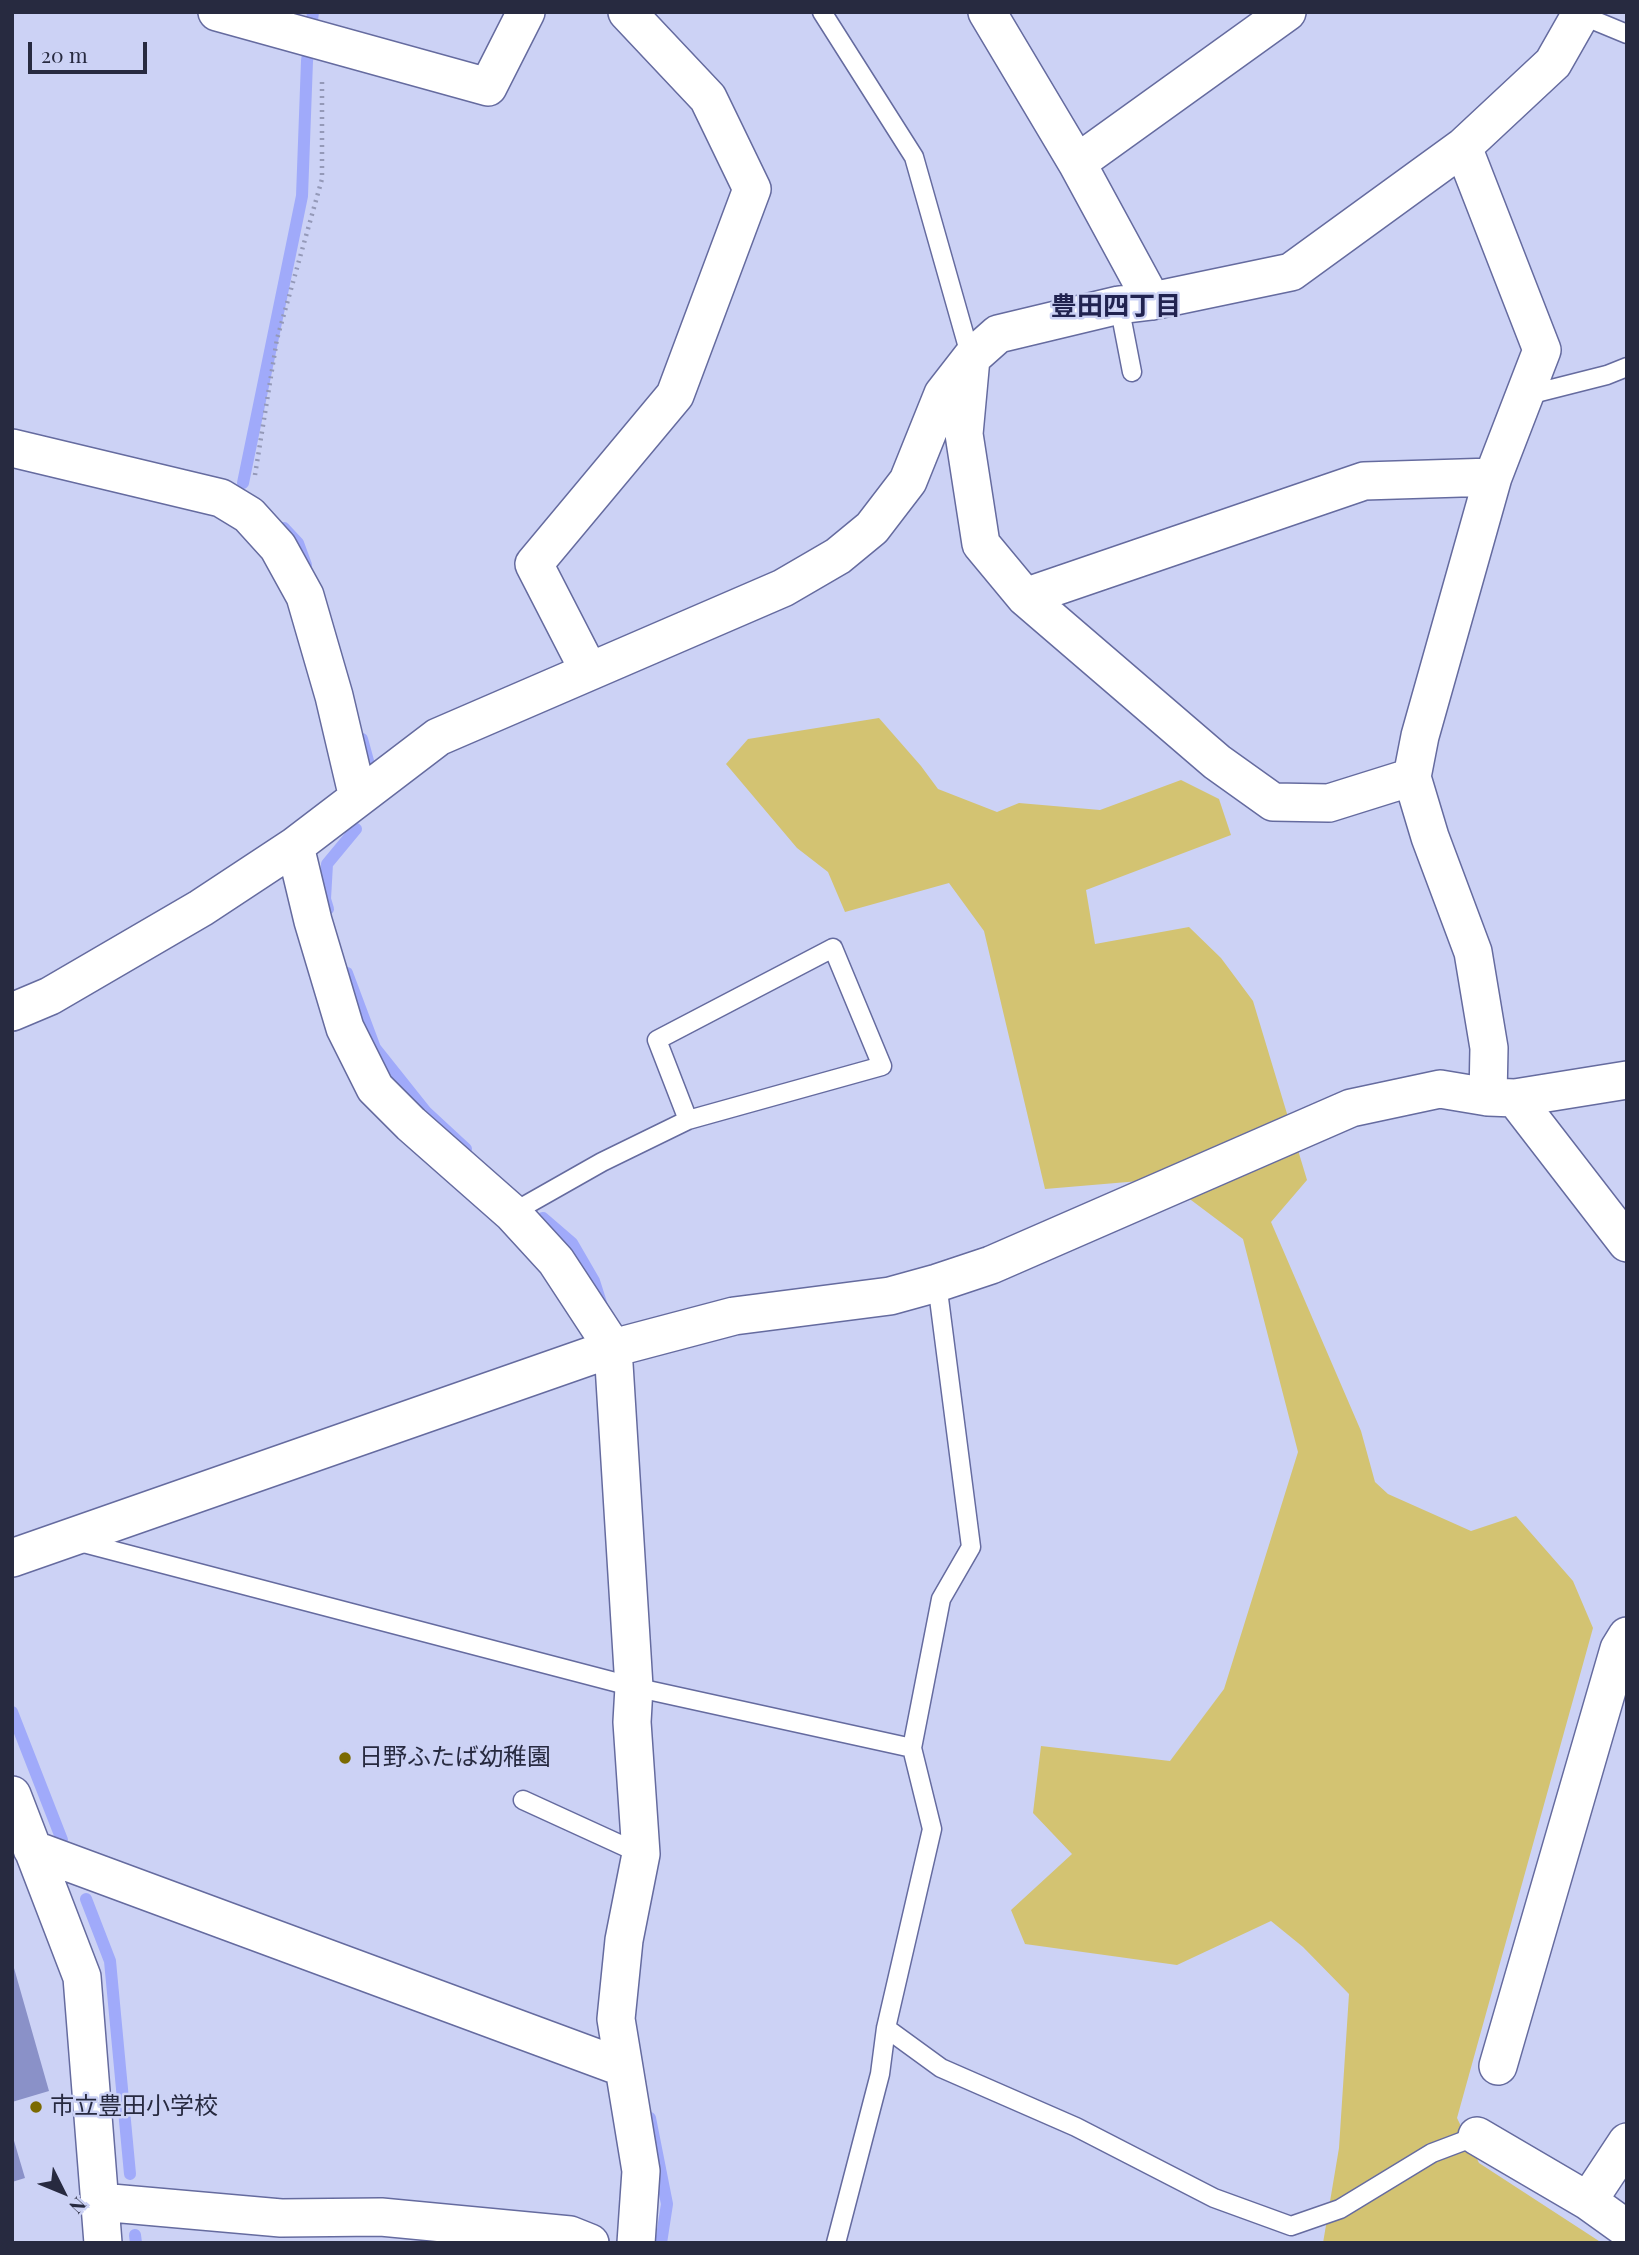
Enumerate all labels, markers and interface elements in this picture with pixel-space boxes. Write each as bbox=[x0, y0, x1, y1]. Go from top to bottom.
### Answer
scale bar bbox=[32, 28, 150, 72]
text: 20 m bbox=[41, 40, 88, 68]
district label: 豊田四丁目 bbox=[1051, 291, 1181, 323]
place label: 日野ふたば幼稚園 bbox=[359, 1744, 551, 1772]
marker: 日野ふたば幼稚園 bbox=[337, 1750, 353, 1766]
place label: 市立豊田小学校 bbox=[50, 2093, 218, 2121]
marker: 市立豊田小学校 bbox=[28, 2099, 44, 2115]
north arrow bbox=[28, 2157, 98, 2227]
text: N bbox=[64, 2192, 93, 2220]

